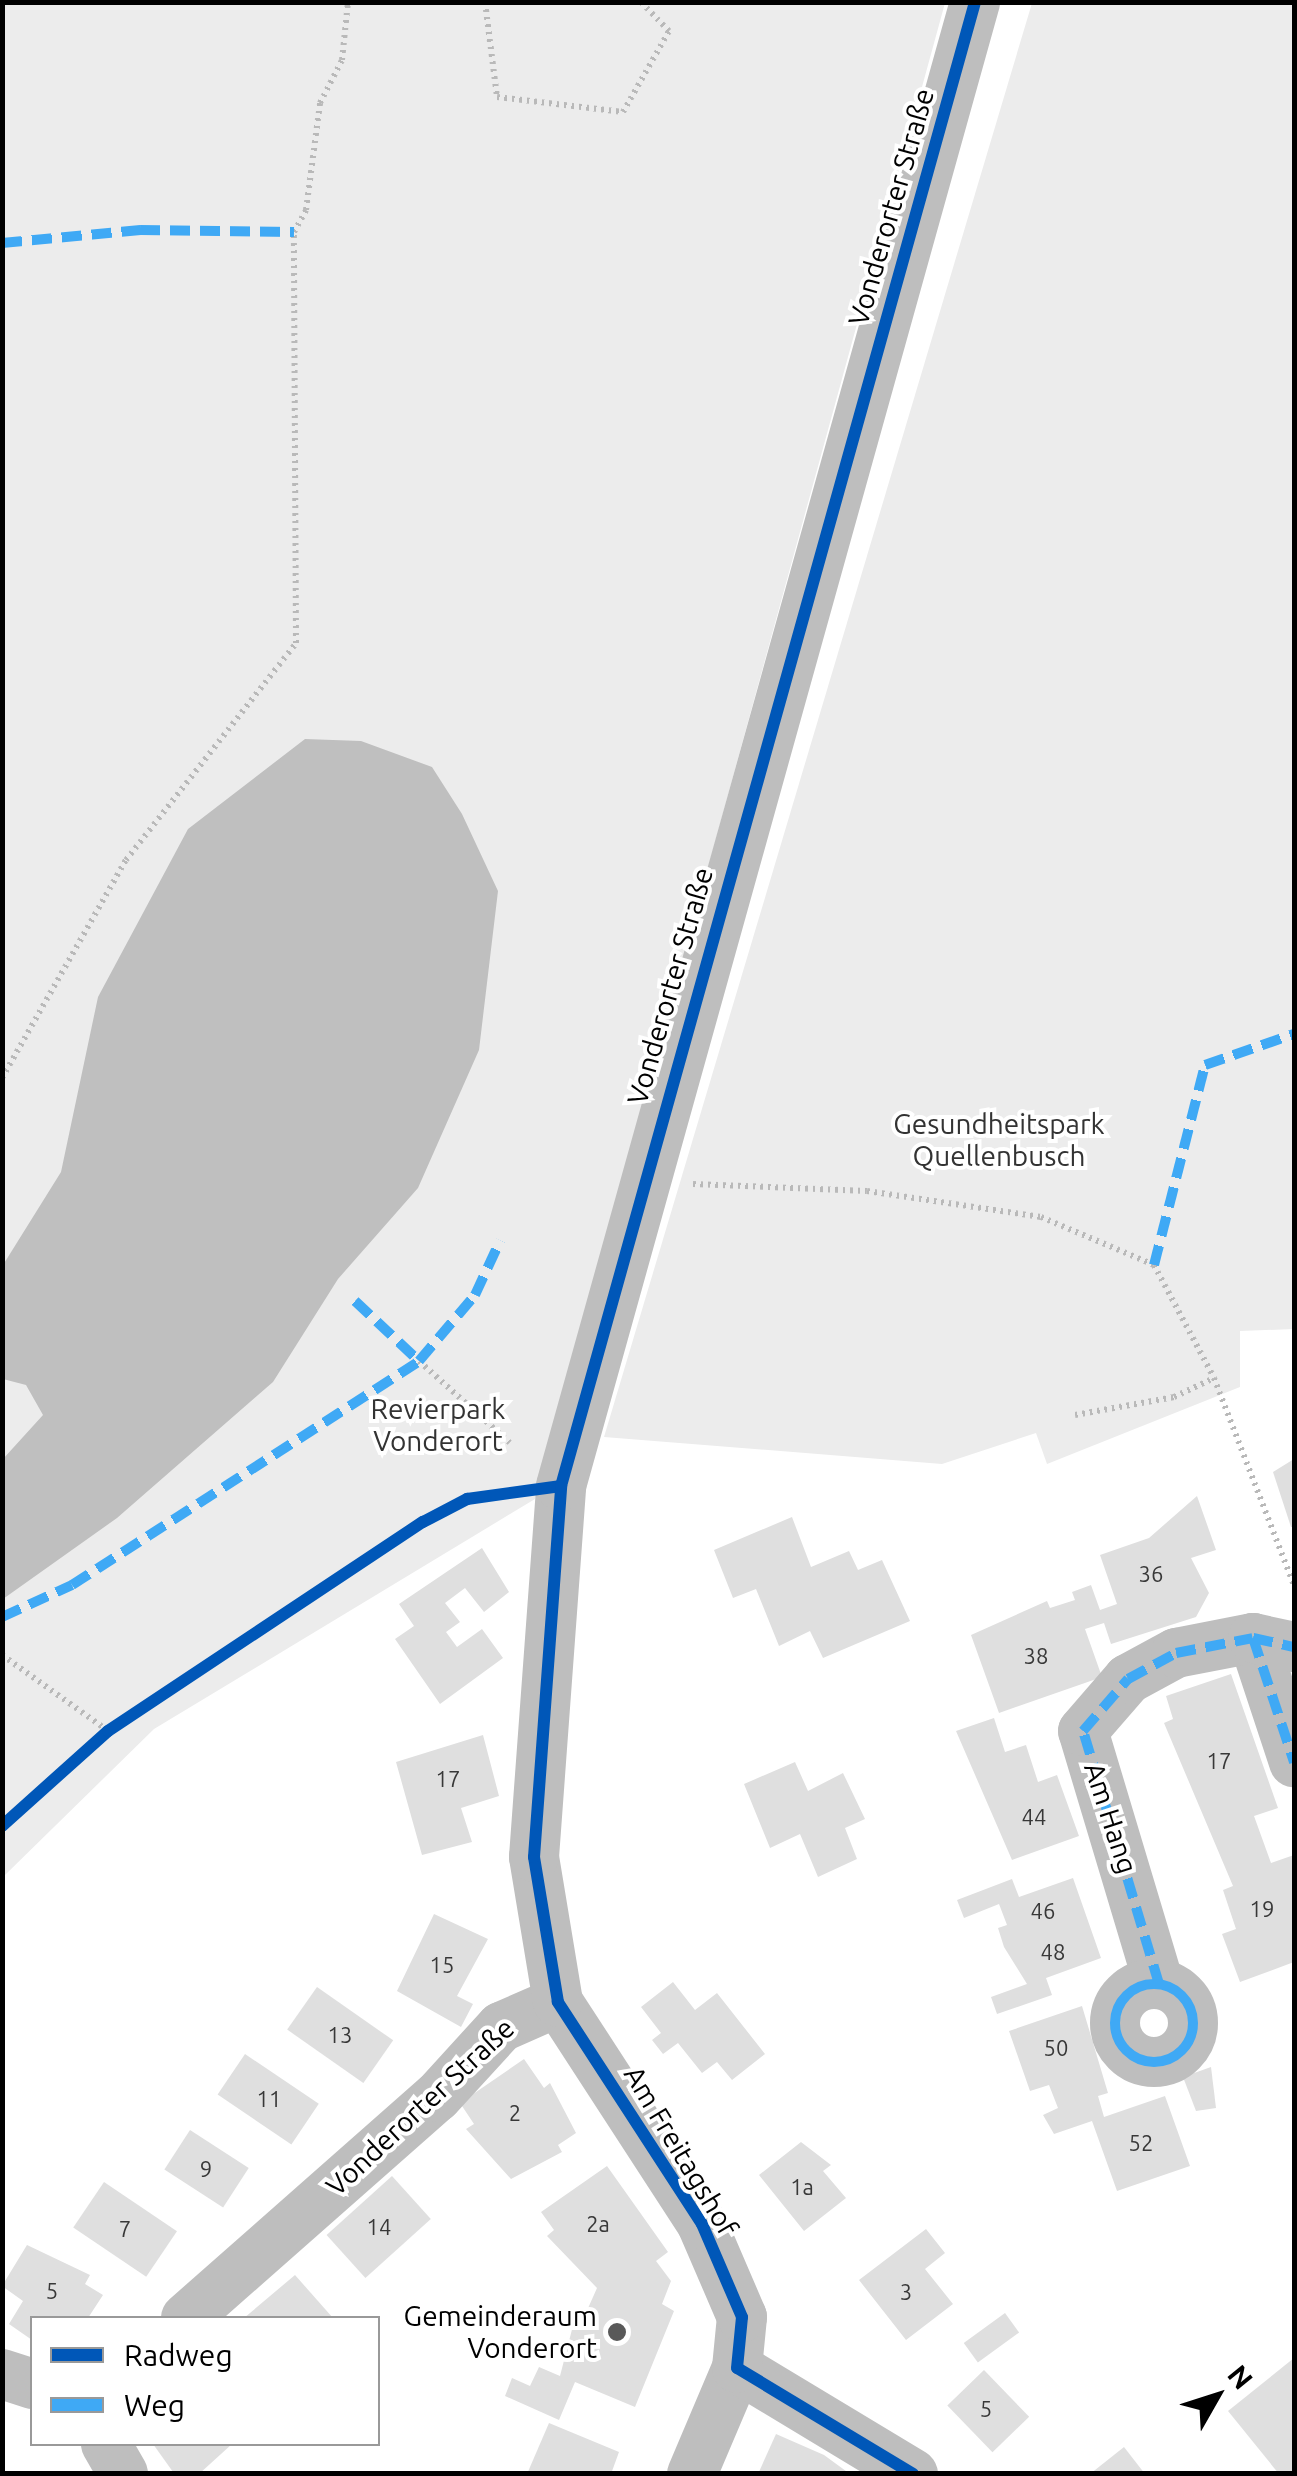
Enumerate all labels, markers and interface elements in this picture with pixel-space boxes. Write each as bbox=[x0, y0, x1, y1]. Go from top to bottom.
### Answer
street label: Vonderorter Straße bbox=[841, 85, 941, 329]
street label: Vonderorter Straße bbox=[620, 864, 720, 1108]
park label: Gesundheitspark Quellenbusch bbox=[893, 1107, 1105, 1173]
park label: Revierpark Vonderort bbox=[371, 1392, 505, 1458]
house number: 36 bbox=[1139, 1561, 1163, 1587]
house number: 38 bbox=[1024, 1643, 1048, 1669]
house number: 17 bbox=[1207, 1748, 1231, 1774]
street label: Am Hang bbox=[1077, 1758, 1145, 1878]
house number: 17 bbox=[436, 1766, 460, 1792]
house number: 44 bbox=[1022, 1804, 1046, 1830]
house number: 19 bbox=[1250, 1896, 1274, 1922]
house number: 46 bbox=[1031, 1898, 1055, 1924]
house number: 48 bbox=[1041, 1939, 1065, 1965]
house number: 15 bbox=[430, 1952, 454, 1978]
street label: Vonderorter Straße bbox=[319, 2011, 521, 2203]
house number: 13 bbox=[328, 2022, 352, 2048]
house number: 50 bbox=[1044, 2035, 1068, 2061]
street label: Am Freitagshof bbox=[617, 2060, 745, 2242]
house number: 11 bbox=[257, 2086, 281, 2112]
house number: 2 bbox=[509, 2100, 521, 2126]
house number: 52 bbox=[1129, 2130, 1153, 2156]
house number: 9 bbox=[200, 2156, 212, 2182]
house number: 1a bbox=[790, 2174, 814, 2200]
house number: 2a bbox=[586, 2211, 610, 2237]
house number: 14 bbox=[367, 2214, 391, 2240]
house number: 7 bbox=[119, 2216, 131, 2242]
house number: 5 bbox=[46, 2278, 58, 2304]
house number: 3 bbox=[900, 2279, 912, 2305]
place label: Gemeinderaum Vonderort bbox=[404, 2299, 597, 2365]
legend bbox=[30, 2316, 380, 2446]
marker: Gemeinderaum Vonderort bbox=[606, 2321, 628, 2343]
text: Radweg bbox=[124, 2338, 233, 2372]
north arrow bbox=[1167, 2346, 1267, 2446]
text: N bbox=[1222, 2359, 1259, 2395]
text: Weg bbox=[124, 2388, 185, 2422]
house number: 5 bbox=[980, 2396, 992, 2422]

